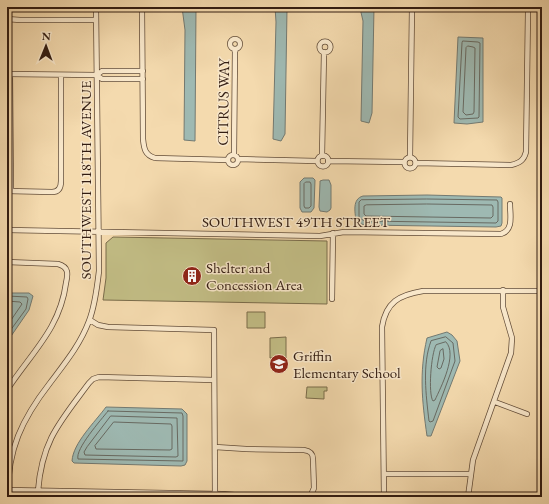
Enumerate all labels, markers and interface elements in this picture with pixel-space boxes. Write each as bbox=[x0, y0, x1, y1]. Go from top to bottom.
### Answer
north arrow bbox=[26, 26, 66, 66]
text: N bbox=[42, 29, 51, 43]
street label: CITRUS WAY bbox=[213, 57, 233, 146]
street label: SOUTHWEST 118TH AVENUE bbox=[76, 80, 95, 279]
street label: SOUTHWEST 49TH STREET bbox=[202, 212, 391, 231]
place label: Shelter and Concession Area bbox=[206, 258, 303, 294]
building icon: Shelter and Concession Area bbox=[181, 265, 203, 287]
place label: Griffin Elementary School bbox=[293, 346, 401, 382]
school or university icon: Griffin Elementary School bbox=[268, 353, 290, 375]

